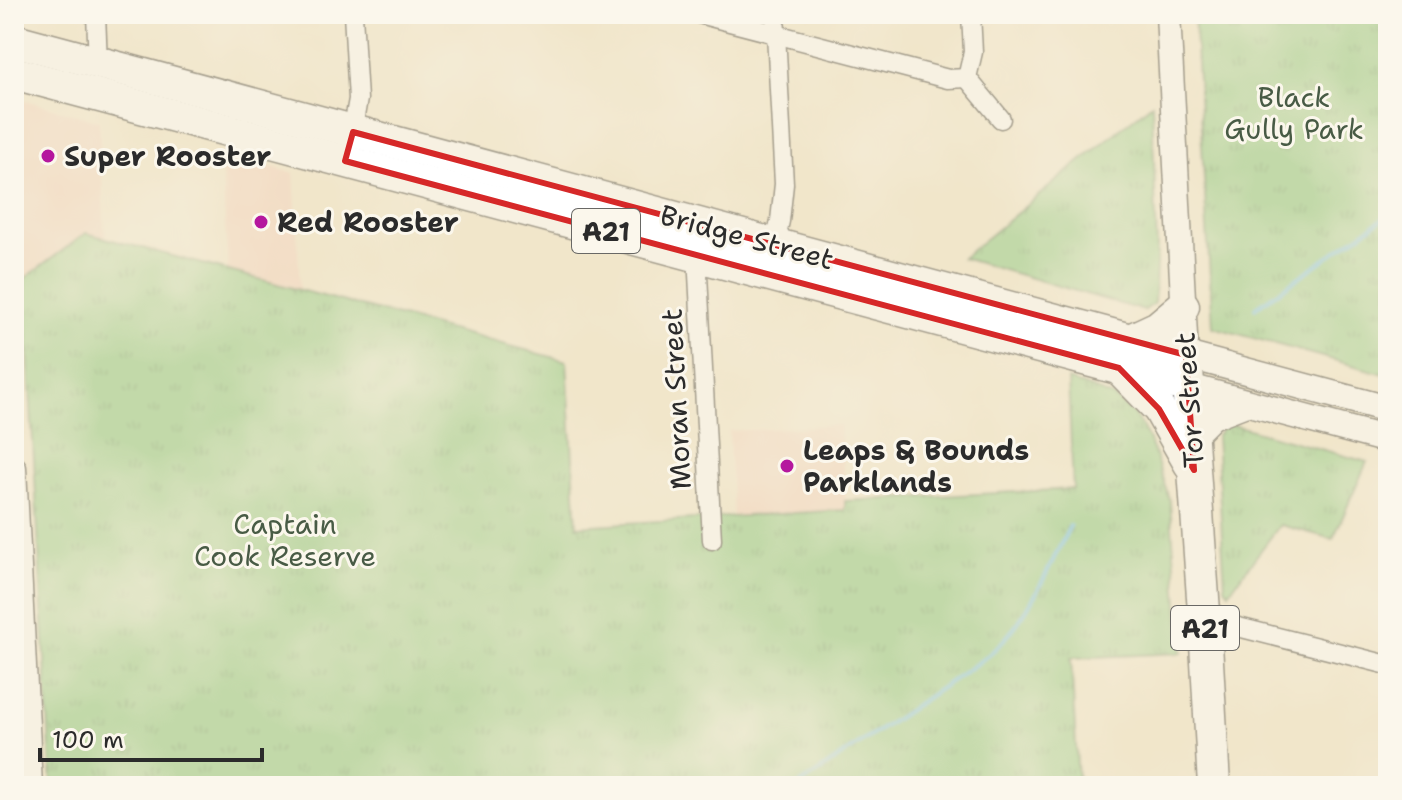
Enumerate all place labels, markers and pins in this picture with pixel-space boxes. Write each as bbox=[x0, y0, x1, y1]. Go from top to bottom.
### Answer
place label: Super Rooster bbox=[64, 137, 271, 175]
marker: Super Rooster bbox=[39, 147, 57, 165]
place label: Red Rooster bbox=[277, 203, 459, 241]
marker: Red Rooster bbox=[252, 213, 270, 231]
place label: Leaps & Bounds Parklands bbox=[803, 431, 1029, 501]
marker: Leaps & Bounds Parklands bbox=[778, 457, 796, 475]

